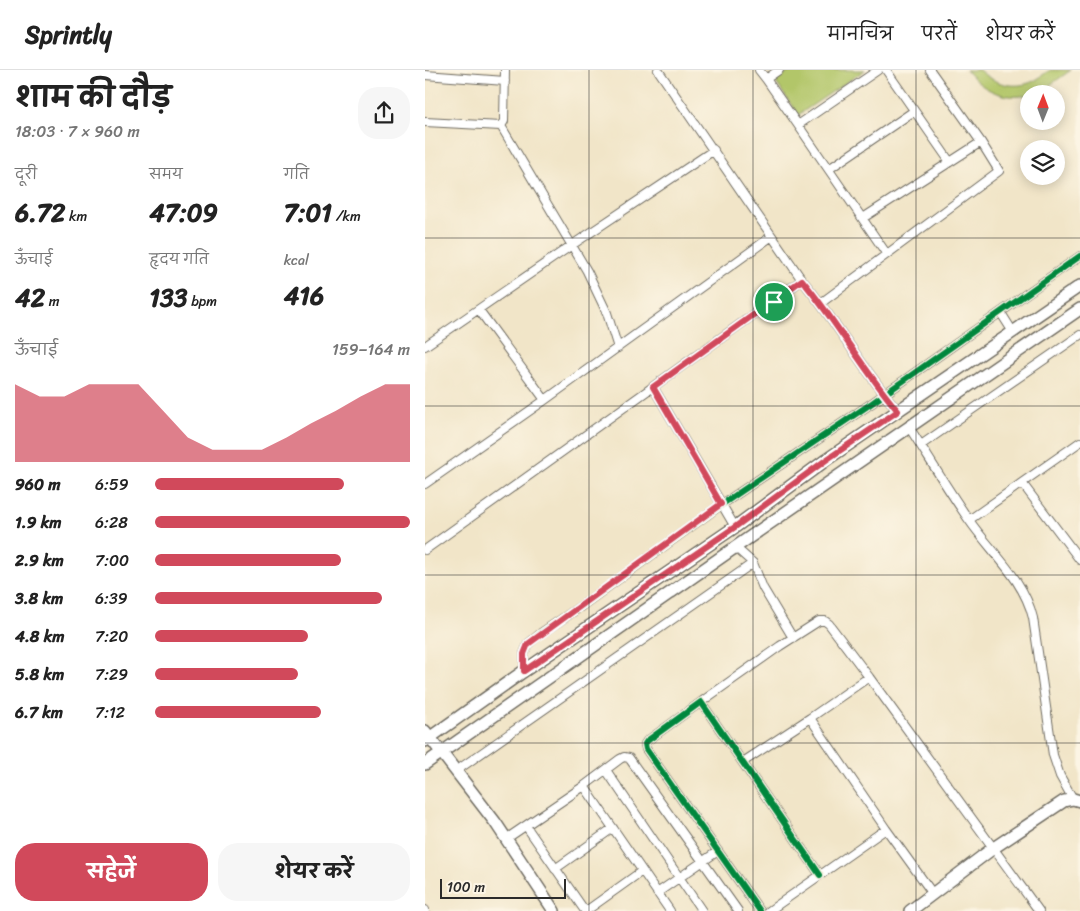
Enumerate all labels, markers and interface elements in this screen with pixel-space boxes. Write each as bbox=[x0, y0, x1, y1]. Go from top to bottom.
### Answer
text: Sprintly bbox=[25, 14, 112, 56]
text: मानचित्र bbox=[827, 18, 894, 50]
text: परतें bbox=[922, 18, 957, 50]
text: शेयर करें bbox=[985, 18, 1055, 50]
text: शाम की दौड़ bbox=[15, 73, 171, 122]
north arrow bbox=[1020, 85, 1065, 130]
map controls bbox=[1020, 85, 1065, 185]
button: share bbox=[358, 87, 410, 139]
text: 18:03 · 7 × 960 m bbox=[15, 117, 140, 146]
button: layers bbox=[1020, 140, 1065, 185]
text: दूरी bbox=[15, 162, 37, 187]
text: समय bbox=[149, 162, 183, 187]
text: गति bbox=[284, 162, 309, 187]
text: 6.72 bbox=[15, 190, 65, 235]
text: 47:09 bbox=[149, 190, 218, 235]
text: 7:01 bbox=[284, 190, 332, 235]
text: km bbox=[65, 204, 87, 229]
text: /km bbox=[332, 204, 361, 229]
text: ऊँचाई bbox=[15, 247, 53, 272]
text: हृदय गति bbox=[149, 247, 209, 272]
text: kcal bbox=[284, 248, 309, 273]
text: 416 bbox=[284, 273, 324, 318]
text: 42 bbox=[15, 275, 45, 320]
text: 133 bbox=[149, 275, 188, 320]
pin bbox=[753, 281, 795, 323]
icon: arrive bbox=[760, 288, 788, 316]
text: m bbox=[45, 289, 59, 314]
text: bpm bbox=[188, 289, 217, 314]
text: ऊँचाई bbox=[15, 335, 58, 364]
text: 159–164 m bbox=[332, 335, 410, 364]
text: 960 m bbox=[15, 470, 60, 499]
text: 6:59 bbox=[95, 470, 129, 499]
text: 1.9 km bbox=[15, 508, 61, 537]
text: 6:28 bbox=[95, 508, 128, 537]
text: 2.9 km bbox=[15, 546, 64, 575]
text: 7:00 bbox=[95, 546, 129, 575]
text: 3.8 km bbox=[15, 584, 63, 613]
text: 6:39 bbox=[95, 584, 128, 613]
text: 4.8 km bbox=[15, 622, 64, 651]
text: 7:20 bbox=[95, 622, 128, 651]
text: 5.8 km bbox=[15, 660, 64, 689]
text: 7:29 bbox=[95, 660, 128, 689]
text: 6.7 km bbox=[15, 698, 63, 727]
text: 7:12 bbox=[95, 698, 125, 727]
button: सहेजें bbox=[15, 843, 208, 901]
button: शेयर करें bbox=[218, 843, 410, 901]
text: 100 m bbox=[447, 875, 485, 900]
scale bar bbox=[440, 876, 566, 899]

